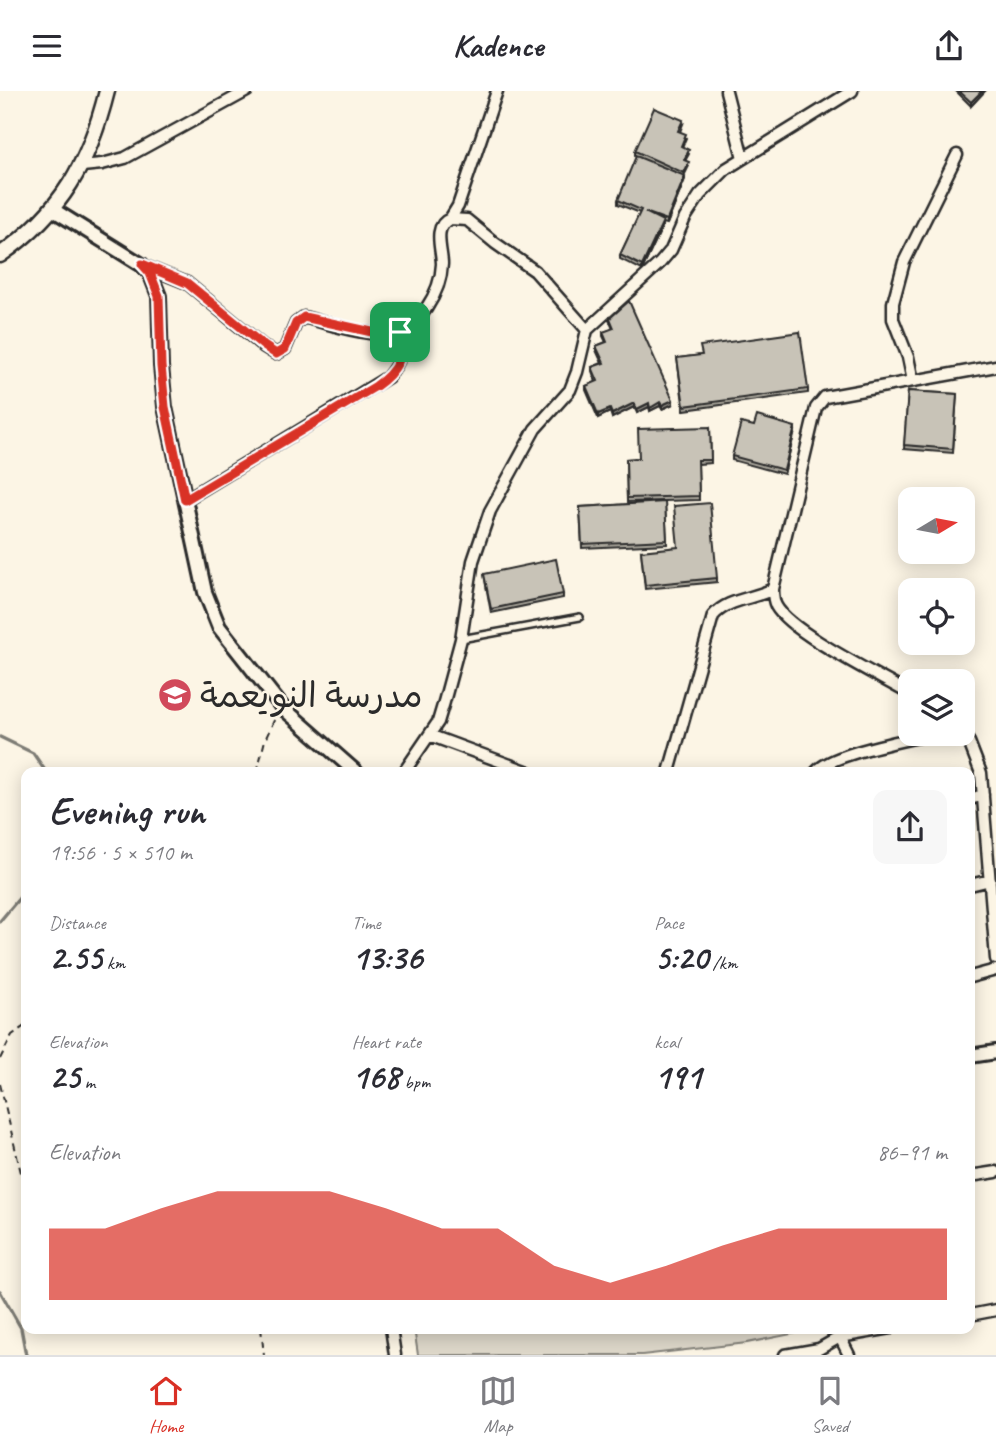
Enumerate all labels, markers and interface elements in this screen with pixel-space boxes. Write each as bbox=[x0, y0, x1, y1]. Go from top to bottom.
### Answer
text: Kadence bbox=[453, 25, 543, 66]
icon: menu bbox=[28, 27, 66, 65]
icon: share bbox=[930, 27, 968, 65]
pin bbox=[370, 302, 430, 362]
icon: arrive bbox=[381, 313, 419, 351]
north arrow bbox=[898, 487, 975, 563]
map controls bbox=[898, 487, 975, 746]
button: locate bbox=[898, 578, 975, 655]
button: layers bbox=[898, 669, 975, 746]
place label: مدرسة النويعمة bbox=[200, 673, 423, 718]
school or university icon: مدرسة النويعمة bbox=[156, 676, 194, 714]
text: Evening run bbox=[49, 788, 205, 835]
button: share bbox=[873, 790, 947, 864]
text: 19:56 · 5 × 510 m bbox=[49, 838, 192, 867]
text: Distance bbox=[49, 911, 106, 935]
text: Time bbox=[352, 911, 381, 935]
text: Pace bbox=[654, 911, 684, 935]
text: 2.55 bbox=[49, 935, 102, 980]
text: 13:36 bbox=[352, 935, 422, 980]
text: 5:20 bbox=[654, 935, 708, 980]
text: km bbox=[102, 951, 125, 975]
text: /km bbox=[708, 951, 737, 975]
text: Elevation bbox=[49, 1030, 107, 1054]
text: Heart rate bbox=[352, 1030, 421, 1054]
text: kcal bbox=[654, 1030, 679, 1054]
text: 25 bbox=[49, 1054, 80, 1099]
text: 168 bbox=[352, 1054, 400, 1099]
text: 191 bbox=[654, 1054, 701, 1099]
text: m bbox=[80, 1070, 95, 1094]
text: bpm bbox=[400, 1070, 430, 1094]
text: Elevation bbox=[49, 1138, 120, 1167]
text: 86–91 m bbox=[877, 1138, 947, 1167]
tab: Home bbox=[147, 1372, 185, 1438]
tab: Map bbox=[479, 1372, 517, 1438]
tab: Saved bbox=[811, 1372, 849, 1438]

